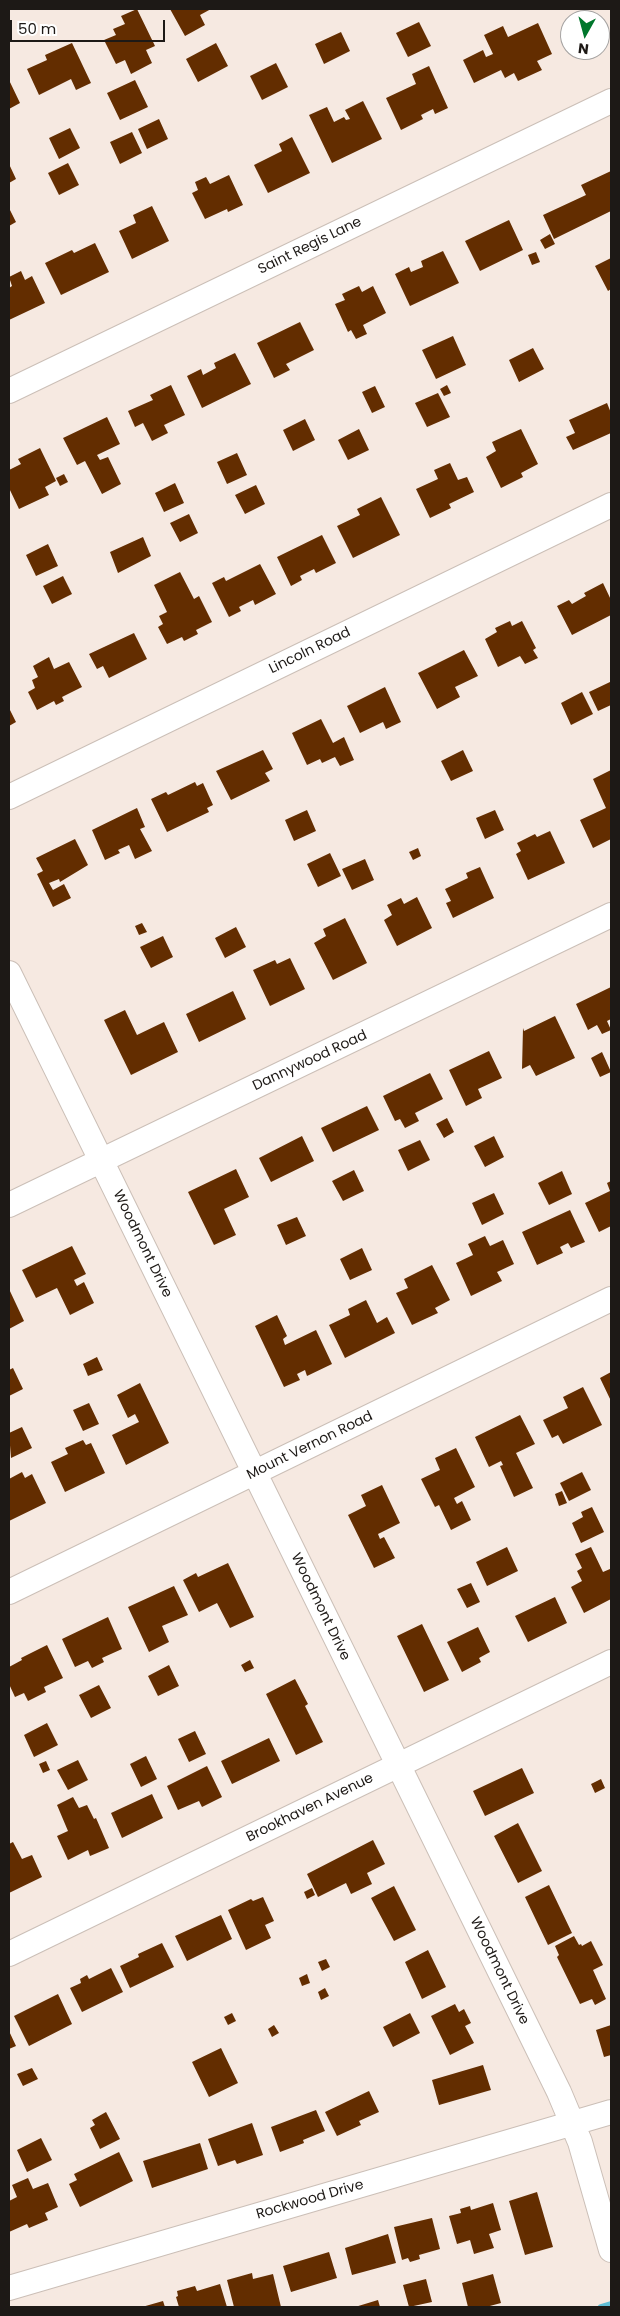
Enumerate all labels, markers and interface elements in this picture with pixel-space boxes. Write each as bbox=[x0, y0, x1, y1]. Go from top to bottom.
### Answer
scale bar bbox=[12, 10, 168, 42]
north arrow bbox=[560, 10, 610, 60]
text: 50 m bbox=[18, 18, 56, 39]
text: N bbox=[577, 38, 590, 59]
street label: Saint Regis Lane bbox=[255, 214, 365, 278]
street label: Lincoln Road bbox=[267, 624, 353, 678]
street label: Dannywood Road bbox=[250, 1027, 370, 1095]
street label: Woodmont Drive bbox=[109, 1188, 175, 1300]
street label: Mount Vernon Road bbox=[244, 1408, 376, 1484]
street label: Woodmont Drive bbox=[287, 1551, 353, 1663]
street label: Brookhaven Avenue bbox=[244, 1770, 376, 1846]
street label: Woodmont Drive bbox=[466, 1915, 532, 2027]
street label: Rockwood Drive bbox=[254, 2177, 366, 2223]

